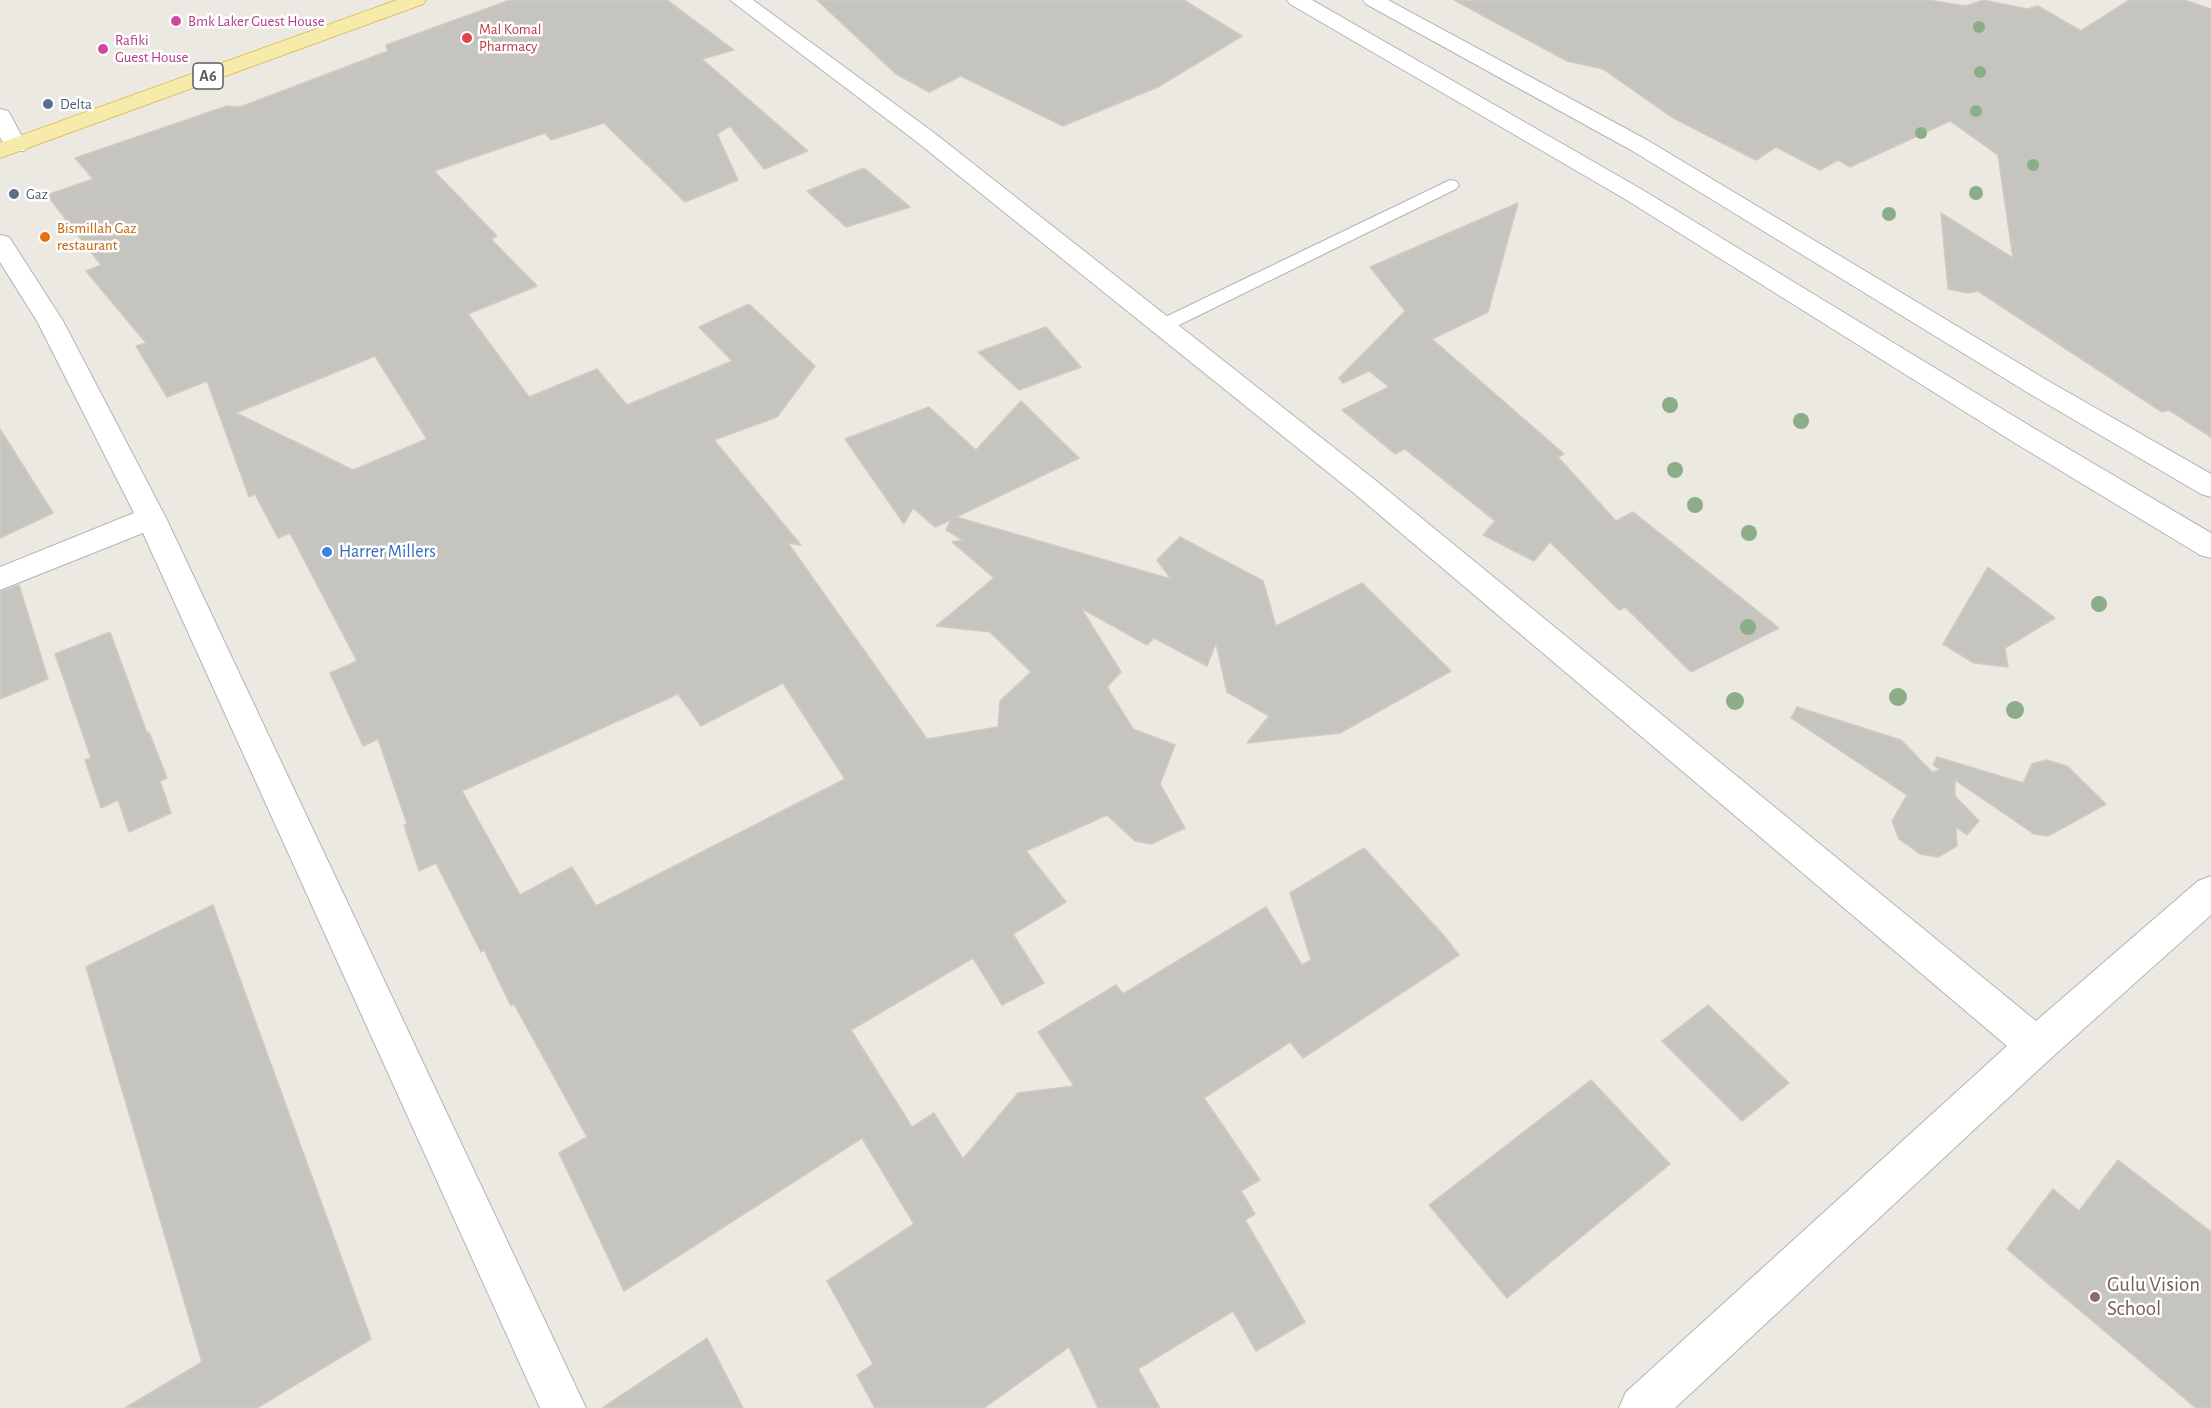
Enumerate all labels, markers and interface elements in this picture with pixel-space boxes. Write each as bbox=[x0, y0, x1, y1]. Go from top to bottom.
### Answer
place label: Bmk Laker Guest House bbox=[188, 12, 325, 30]
marker: Bmk Laker Guest House bbox=[169, 14, 183, 28]
place label: Mal Komal Pharmacy bbox=[479, 20, 542, 55]
place label: Rafiki Guest House bbox=[115, 31, 188, 66]
marker: Mal Komal Pharmacy bbox=[460, 31, 474, 45]
marker: Rafiki Guest House bbox=[96, 42, 110, 56]
road number: A6 bbox=[193, 63, 223, 89]
place label: Delta bbox=[60, 95, 92, 113]
marker: Delta bbox=[41, 97, 55, 111]
place label: Gaz bbox=[26, 185, 48, 203]
marker: Gaz bbox=[7, 187, 21, 201]
place label: Bismillah Gaz restaurant bbox=[57, 219, 136, 254]
marker: Bismillah Gaz restaurant bbox=[38, 230, 52, 244]
place label: Harrer Millers bbox=[339, 541, 436, 563]
marker: Harrer Millers bbox=[320, 545, 334, 559]
place label: Gulu Vision School bbox=[2107, 1272, 2200, 1322]
marker: Gulu Vision School bbox=[2088, 1290, 2102, 1304]

